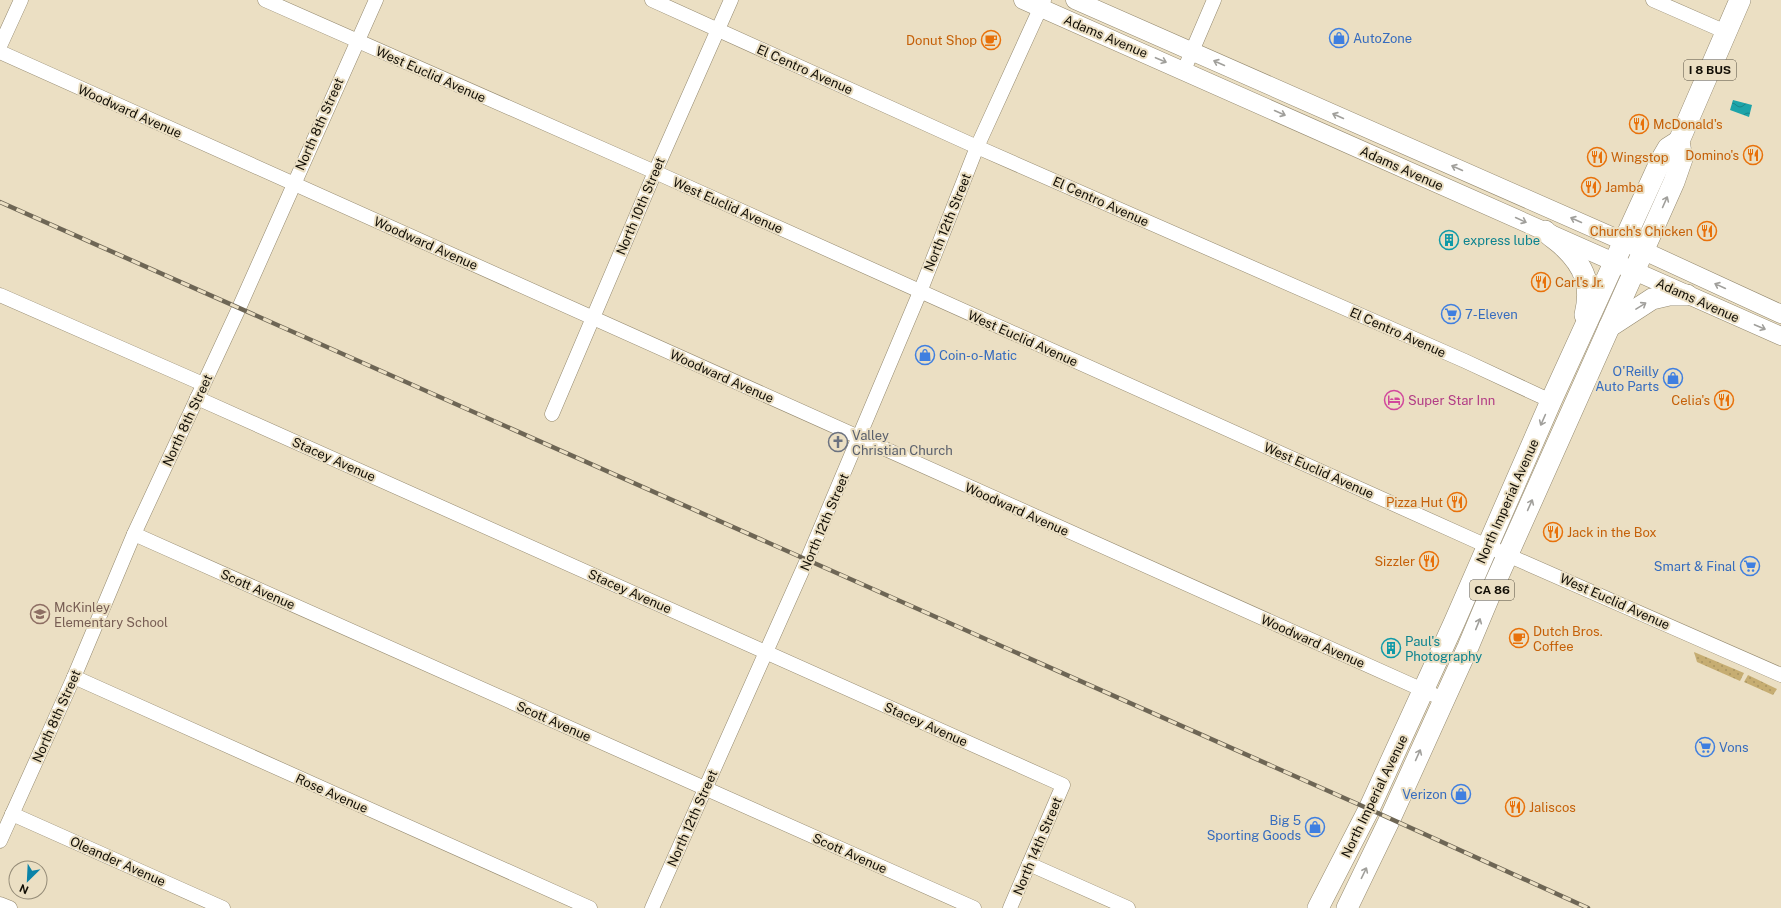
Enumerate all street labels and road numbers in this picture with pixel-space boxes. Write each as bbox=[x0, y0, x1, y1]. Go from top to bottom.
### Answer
street label: Adams Avenue bbox=[1062, 12, 1150, 61]
street label: El Centro Avenue bbox=[754, 42, 855, 97]
street label: West Euclid Avenue bbox=[373, 43, 488, 105]
road number: I 8 BUS bbox=[1684, 60, 1736, 80]
street label: North 8th Street bbox=[292, 76, 347, 173]
street label: Woodward Avenue bbox=[76, 82, 184, 141]
street label: Adams Avenue bbox=[1358, 143, 1446, 194]
street label: North 10th Street bbox=[613, 155, 668, 257]
street label: North 12th Street bbox=[921, 171, 974, 273]
street label: West Euclid Avenue bbox=[670, 174, 785, 236]
street label: El Centro Avenue bbox=[1050, 174, 1151, 229]
street label: Woodward Avenue bbox=[372, 214, 480, 273]
street label: Adams Avenue bbox=[1654, 275, 1742, 326]
street label: El Centro Avenue bbox=[1347, 305, 1448, 360]
street label: West Euclid Avenue bbox=[965, 307, 1080, 369]
street label: Woodward Avenue bbox=[668, 347, 776, 406]
street label: North 8th Street bbox=[160, 372, 215, 469]
street label: Stacey Avenue bbox=[290, 434, 378, 485]
street label: North Imperial Avenue bbox=[1473, 437, 1542, 566]
street label: West Euclid Avenue bbox=[1261, 439, 1376, 501]
street label: North 12th Street bbox=[797, 471, 852, 573]
street label: Woodward Avenue bbox=[963, 480, 1071, 539]
street label: Scott Avenue bbox=[218, 566, 297, 613]
street label: Stacey Avenue bbox=[586, 566, 674, 617]
street label: West Euclid Avenue bbox=[1557, 570, 1672, 632]
road number: CA 86 bbox=[1470, 580, 1514, 600]
street label: Woodward Avenue bbox=[1259, 612, 1367, 671]
street label: North 8th Street bbox=[29, 668, 84, 765]
street label: Scott Avenue bbox=[514, 698, 593, 745]
street label: Stacey Avenue bbox=[882, 699, 970, 750]
street label: North Imperial Avenue bbox=[1338, 732, 1411, 860]
street label: North 12th Street bbox=[664, 767, 721, 869]
street label: Rose Avenue bbox=[293, 771, 370, 816]
street label: North 14th Street bbox=[1010, 795, 1065, 897]
street label: Scott Avenue bbox=[810, 830, 889, 877]
street label: Oleander Avenue bbox=[68, 834, 168, 889]

